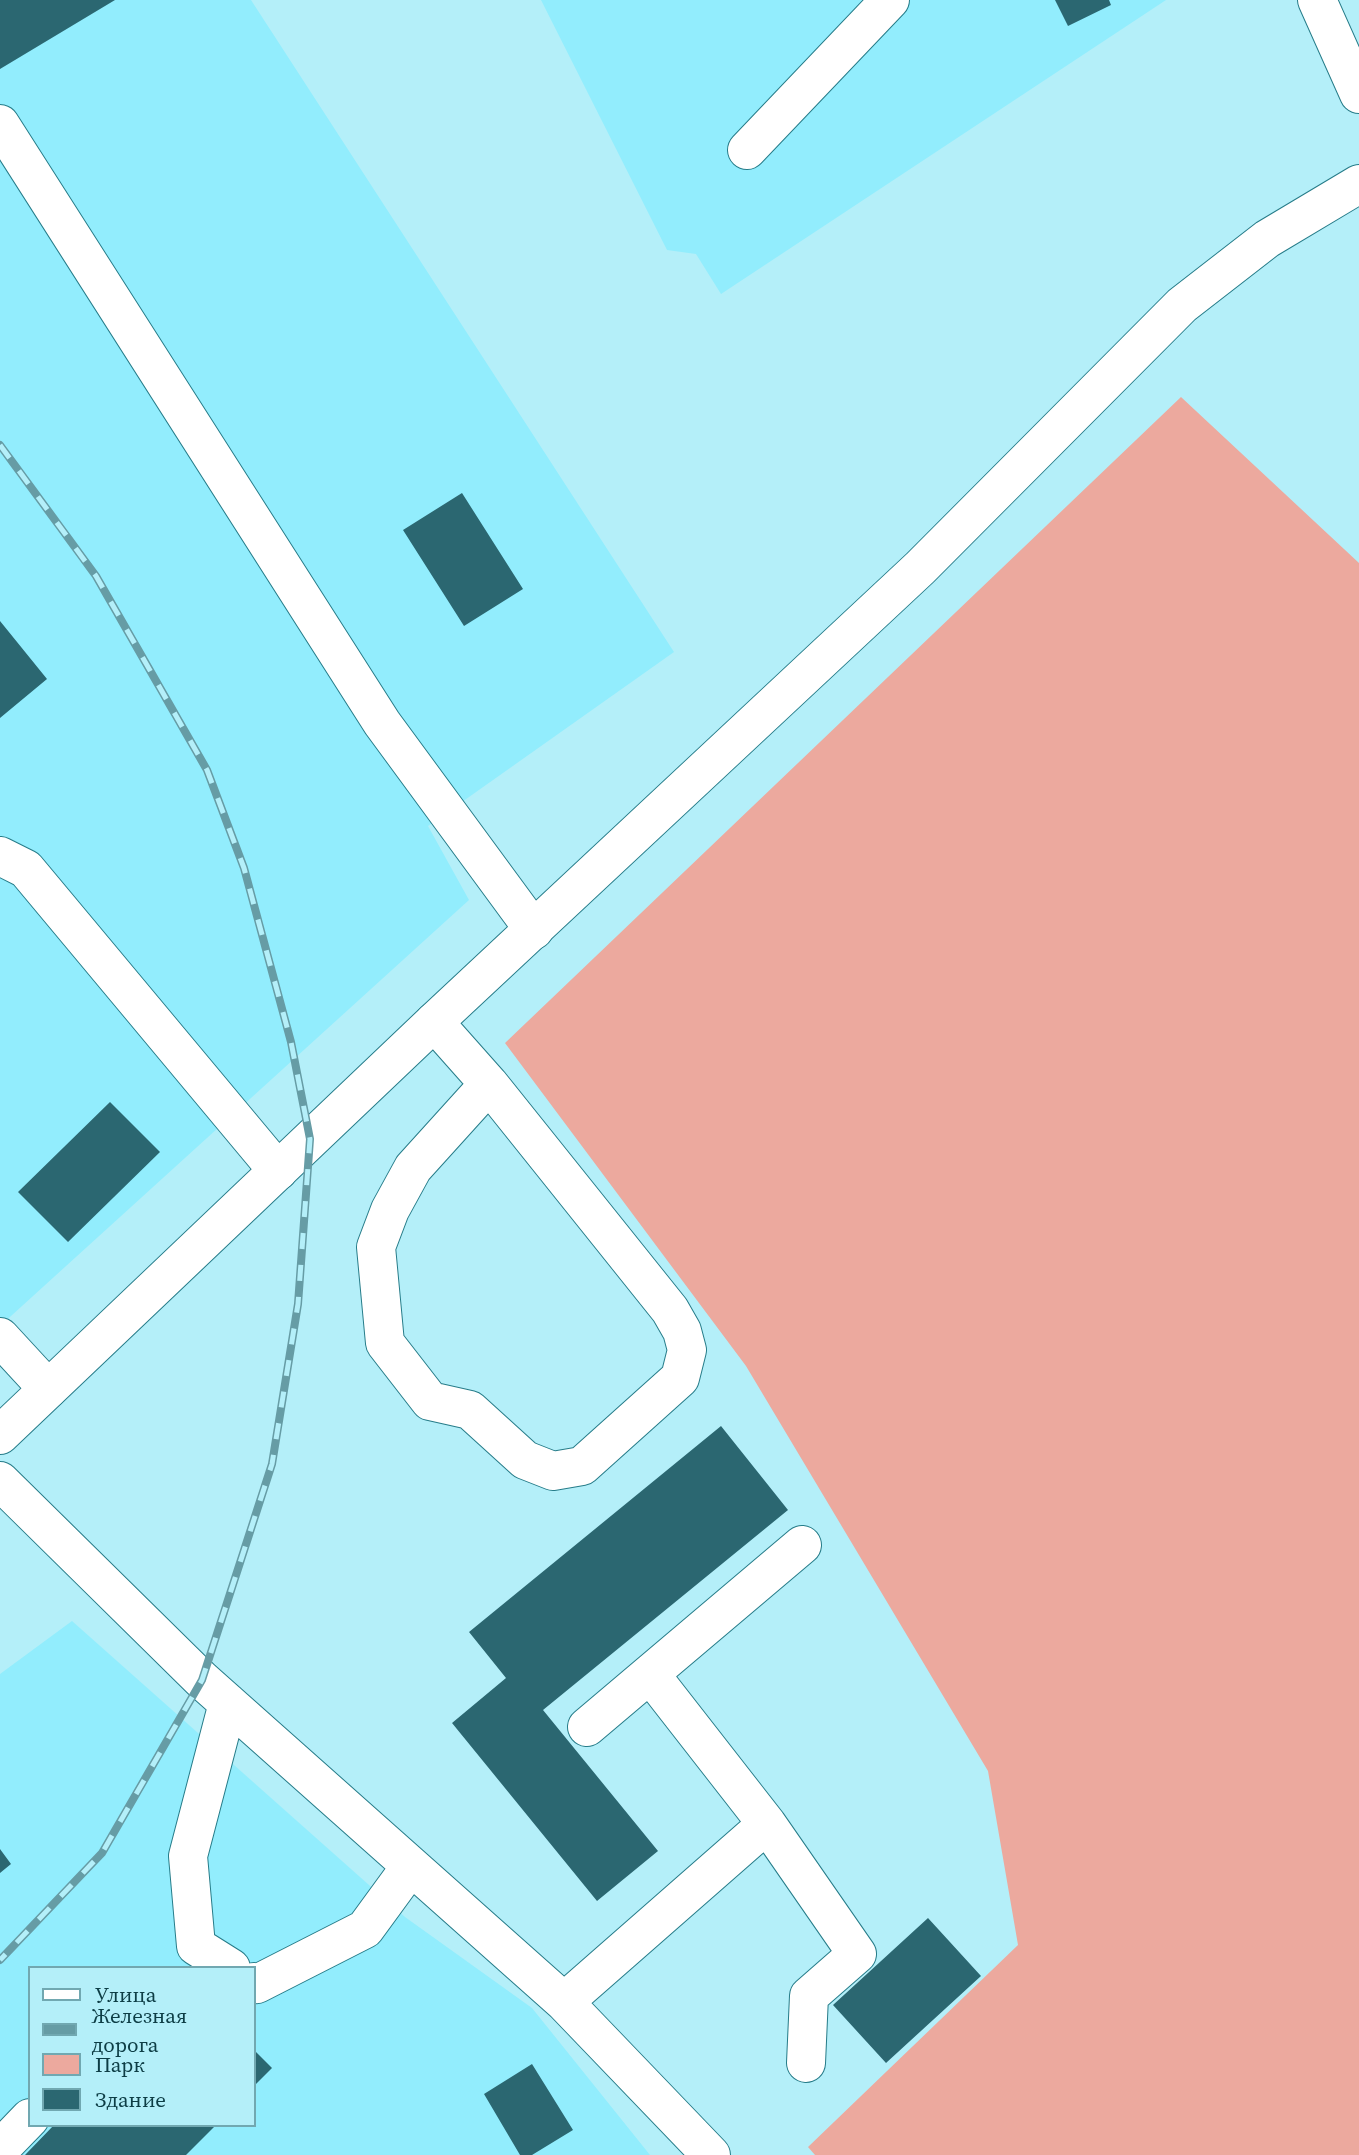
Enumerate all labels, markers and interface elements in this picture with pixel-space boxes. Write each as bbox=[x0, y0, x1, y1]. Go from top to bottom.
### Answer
legend bbox=[28, 1966, 256, 2127]
text: Улица bbox=[95, 1980, 156, 2009]
text: Железная дорога bbox=[91, 2001, 187, 2059]
text: Парк bbox=[95, 2050, 145, 2079]
text: Здание bbox=[95, 2085, 166, 2114]

